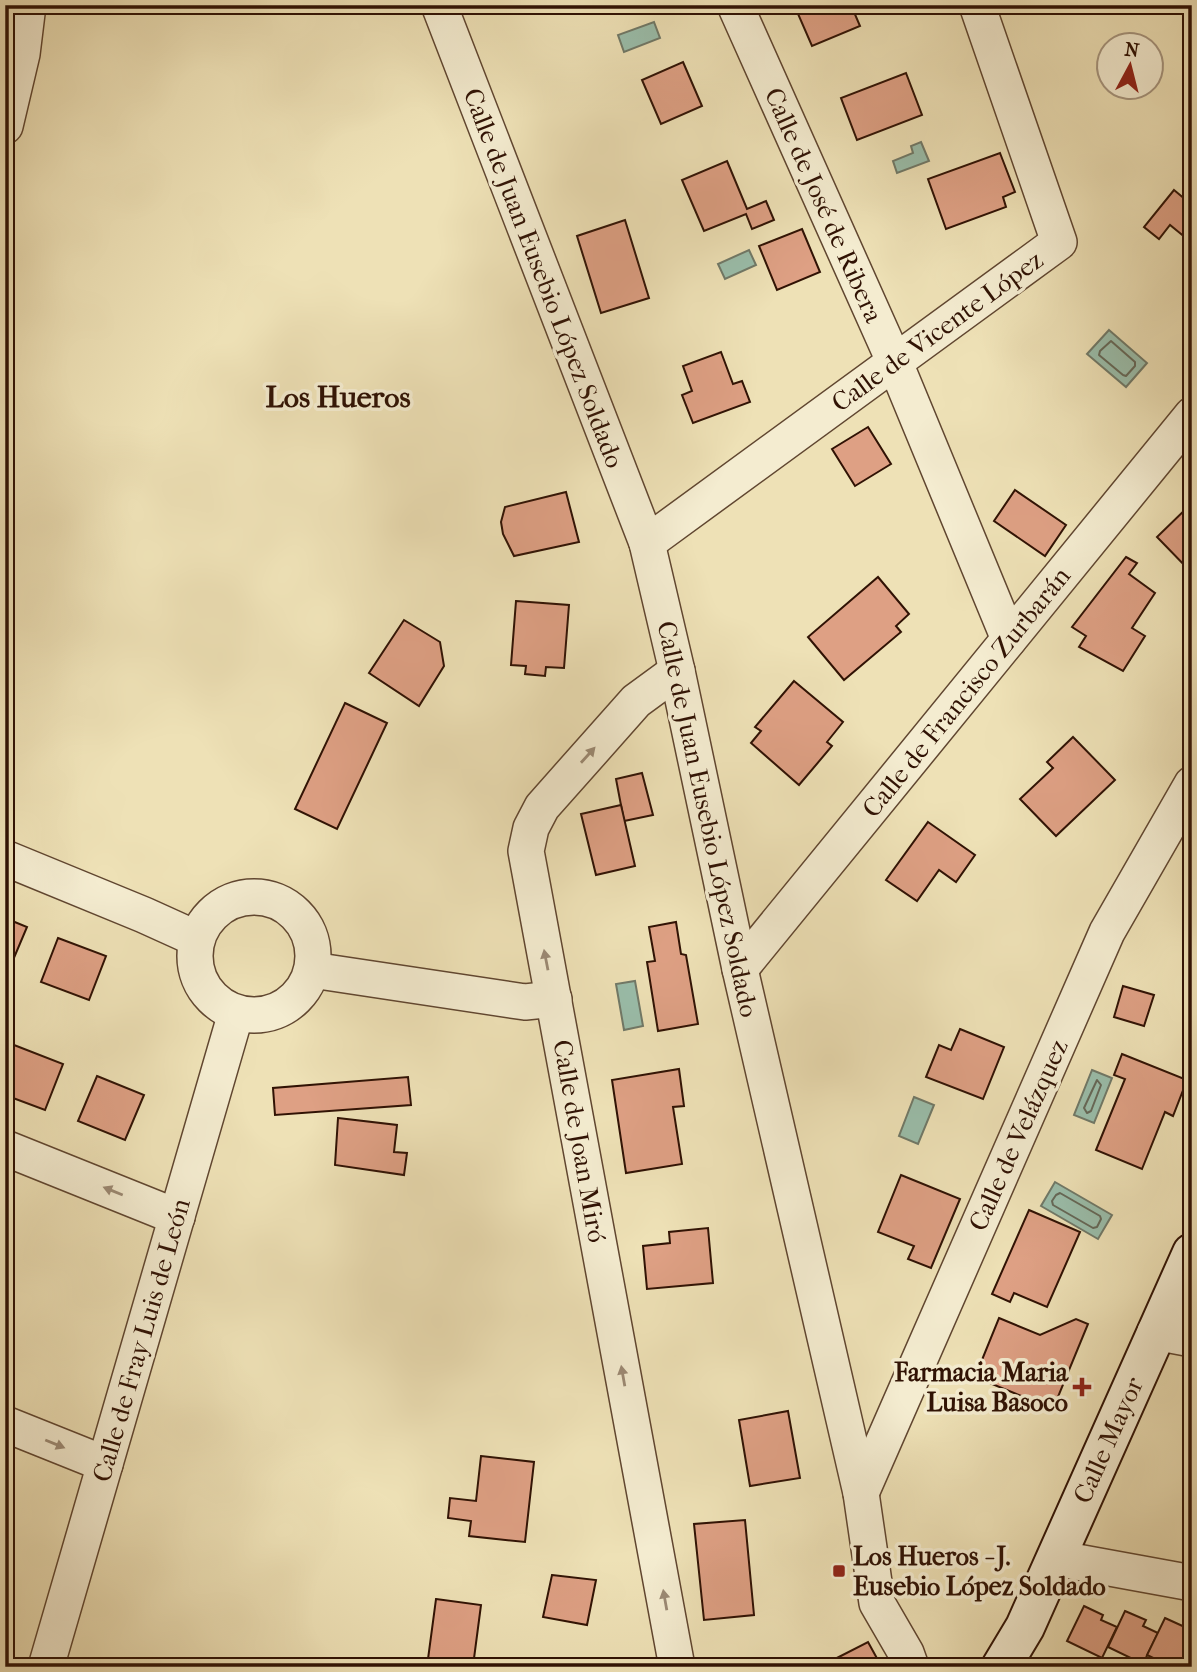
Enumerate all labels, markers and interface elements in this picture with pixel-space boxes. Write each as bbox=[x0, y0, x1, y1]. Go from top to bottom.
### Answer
north arrow bbox=[1096, 32, 1166, 102]
text: N bbox=[1123, 38, 1141, 62]
street label: Calle de José de Ribera bbox=[758, 83, 890, 328]
street label: Calle de Juan Eusebio López Soldado bbox=[457, 84, 630, 472]
street label: Calle de Vicente López bbox=[826, 244, 1049, 418]
district label: Los Hueros bbox=[266, 380, 410, 415]
street label: Calle de Francisco Zurbarán bbox=[856, 561, 1077, 824]
street label: Calle de Juan Eusebio López Soldado bbox=[650, 618, 765, 1020]
one-way arrow bbox=[580, 746, 595, 763]
one-way arrow bbox=[540, 949, 551, 971]
street label: Calle de Velázquez bbox=[962, 1035, 1075, 1236]
street label: Calle de Joan Miró bbox=[546, 1037, 613, 1245]
one-way arrow bbox=[103, 1186, 124, 1197]
street label: Calle de Fray Luis de León bbox=[86, 1195, 197, 1485]
place label: Farmacia Maria Luisa Basoco bbox=[893, 1357, 1069, 1418]
one-way arrow bbox=[618, 1365, 629, 1387]
street label: Calle Mayor bbox=[1067, 1372, 1150, 1508]
marker: Farmacia Maria Luisa Basoco bbox=[1074, 1379, 1090, 1395]
one-way arrow bbox=[45, 1439, 66, 1450]
place label: Los Hueros - J. Eusebio López Soldado bbox=[853, 1541, 1106, 1602]
marker: Los Hueros - J. Eusebio López Soldado bbox=[831, 1563, 847, 1579]
one-way arrow bbox=[659, 1589, 670, 1611]

